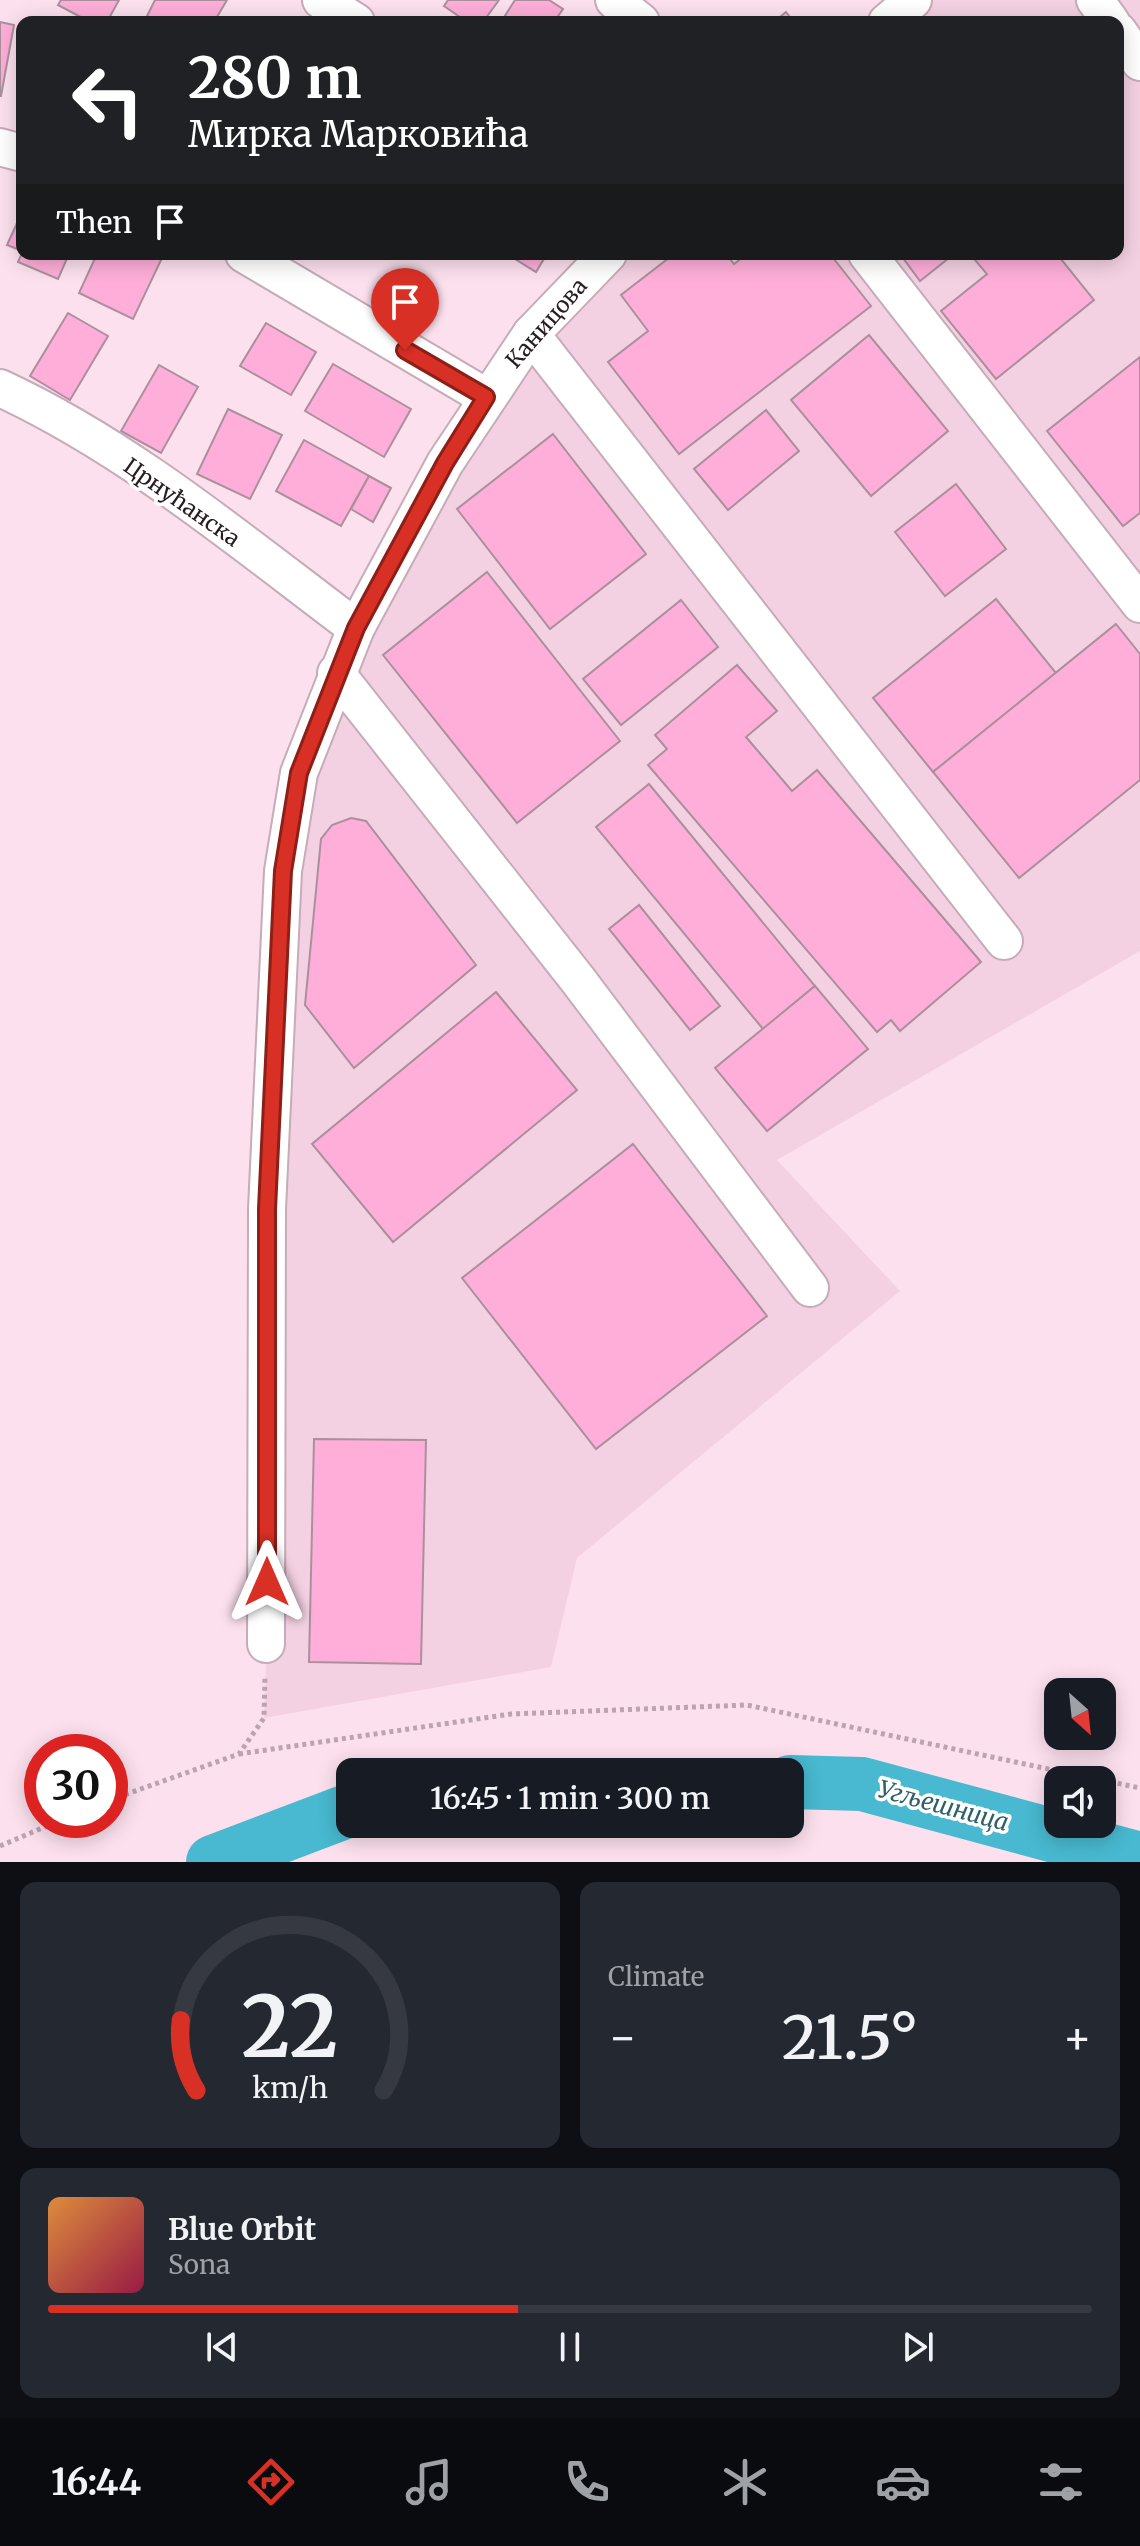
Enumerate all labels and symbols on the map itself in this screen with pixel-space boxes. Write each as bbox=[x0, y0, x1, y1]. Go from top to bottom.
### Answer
pin bbox=[371, 268, 439, 350]
street label: Каницова bbox=[499, 272, 593, 374]
street label: Црнућанска bbox=[118, 452, 246, 553]
position arrow bbox=[225, 1540, 309, 1624]
north arrow bbox=[1044, 1678, 1116, 1750]
speed limit sign: 30 bbox=[24, 1734, 128, 1838]
water label: Угљешница bbox=[874, 1773, 1012, 1838]

